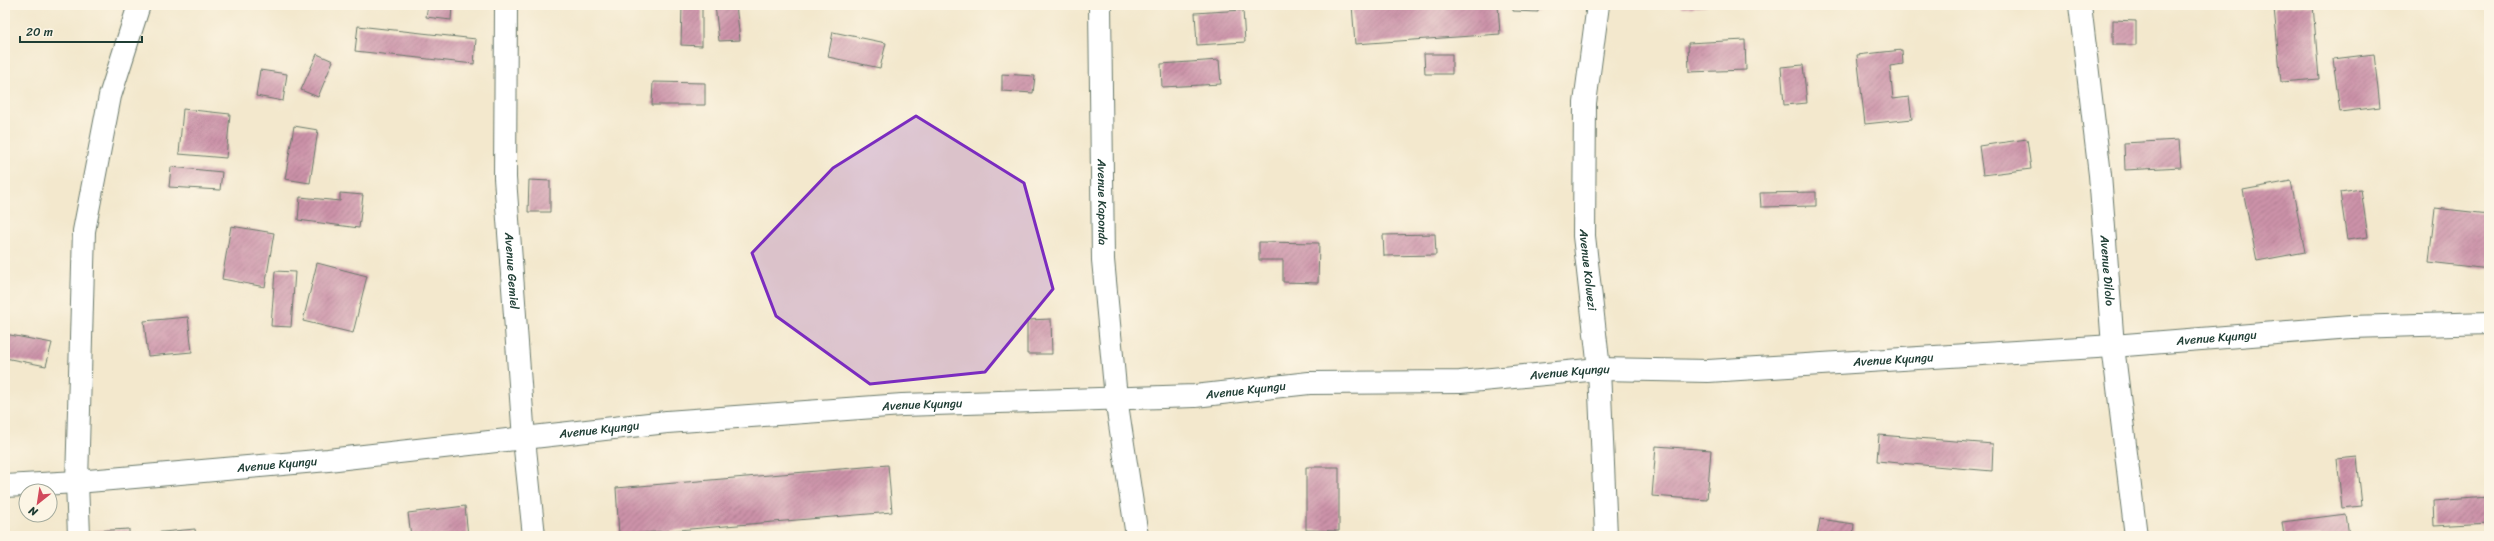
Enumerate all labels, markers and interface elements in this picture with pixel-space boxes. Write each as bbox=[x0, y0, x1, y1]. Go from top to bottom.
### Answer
scale bar bbox=[20, 18, 142, 44]
text: 20 m bbox=[26, 21, 53, 43]
street label: Avenue Kaponda bbox=[1091, 158, 1114, 245]
street label: Avenue Kolwezi bbox=[1573, 228, 1603, 312]
street label: Avenue Gemiel bbox=[498, 231, 526, 310]
street label: Avenue Dilolo bbox=[2094, 233, 2121, 307]
street label: Avenue Kyungu bbox=[2175, 324, 2258, 352]
street label: Avenue Kyungu bbox=[1852, 346, 1935, 373]
street label: Avenue Kyungu bbox=[1528, 358, 1611, 387]
street label: Avenue Kyungu bbox=[1204, 375, 1287, 406]
street label: Avenue Kyungu bbox=[880, 392, 963, 417]
street label: Avenue Kyungu bbox=[557, 414, 641, 445]
street label: Avenue Kyungu bbox=[235, 450, 319, 479]
north arrow bbox=[18, 483, 58, 523]
text: N bbox=[25, 501, 42, 522]

